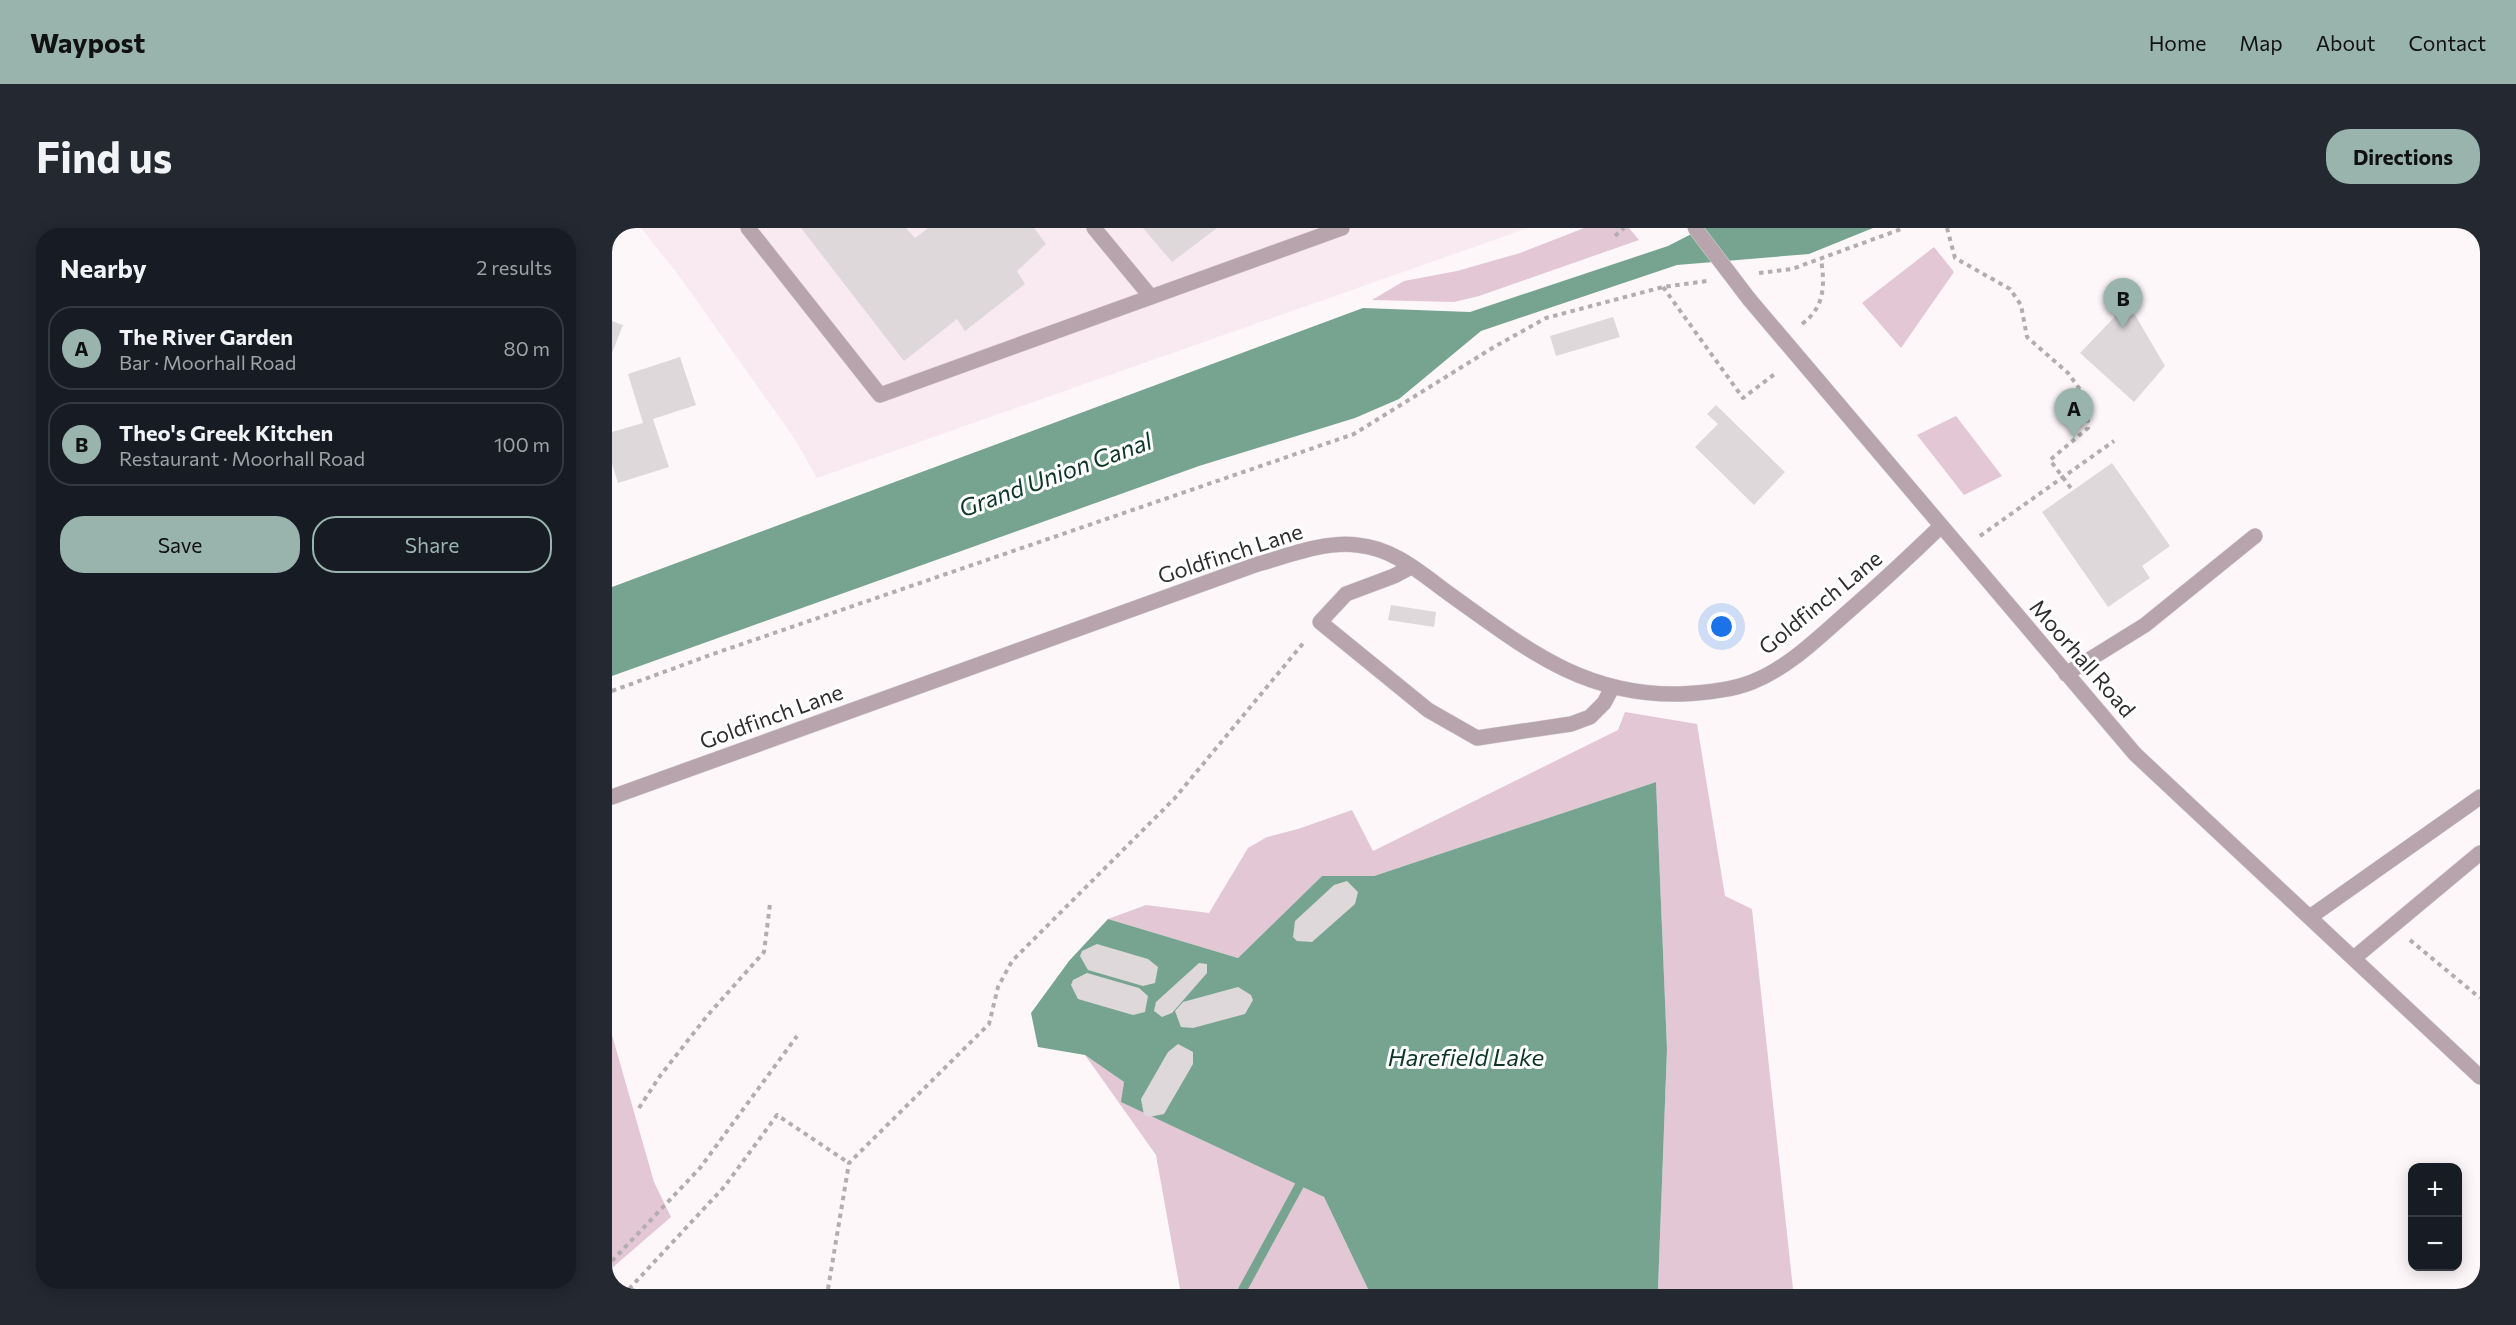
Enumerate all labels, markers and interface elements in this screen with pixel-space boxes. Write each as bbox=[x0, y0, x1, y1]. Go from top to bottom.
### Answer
text: Waypost bbox=[30, 25, 145, 59]
text: Home bbox=[2149, 30, 2206, 55]
text: Map bbox=[2239, 30, 2283, 55]
text: About bbox=[2316, 30, 2375, 55]
text: Contact bbox=[2408, 30, 2486, 55]
button: Directions bbox=[2326, 129, 2480, 184]
text: Find us bbox=[36, 130, 172, 182]
text: Nearby bbox=[60, 252, 147, 283]
text: 2 results bbox=[476, 255, 552, 279]
pin: B bbox=[2104, 279, 2142, 328]
text: The River Garden bbox=[119, 323, 293, 350]
text: A bbox=[74, 336, 89, 360]
text: 80 m bbox=[504, 336, 550, 360]
text: Bar · Moorhall Road bbox=[119, 350, 296, 374]
pin: A bbox=[2054, 388, 2094, 438]
text: Theo's Greek Kitchen bbox=[119, 419, 333, 446]
water label: Grand Union Canal bbox=[955, 425, 1156, 522]
text: B bbox=[75, 432, 88, 456]
text: 100 m bbox=[494, 432, 550, 456]
text: Restaurant · Moorhall Road bbox=[119, 446, 365, 470]
button: Save bbox=[60, 516, 300, 573]
button: Share bbox=[312, 516, 552, 573]
street label: Goldfinch Lane bbox=[1154, 517, 1306, 589]
street label: Goldfinch Lane bbox=[1753, 544, 1887, 660]
street label: Moorhall Road bbox=[2025, 594, 2141, 722]
your location bbox=[1707, 612, 1736, 641]
street label: Goldfinch Lane bbox=[696, 678, 846, 754]
water label: Harefield Lake bbox=[1388, 1042, 1545, 1071]
map controls bbox=[2408, 1163, 2462, 1271]
button: + bbox=[2408, 1163, 2462, 1217]
button: − bbox=[2408, 1217, 2462, 1271]

